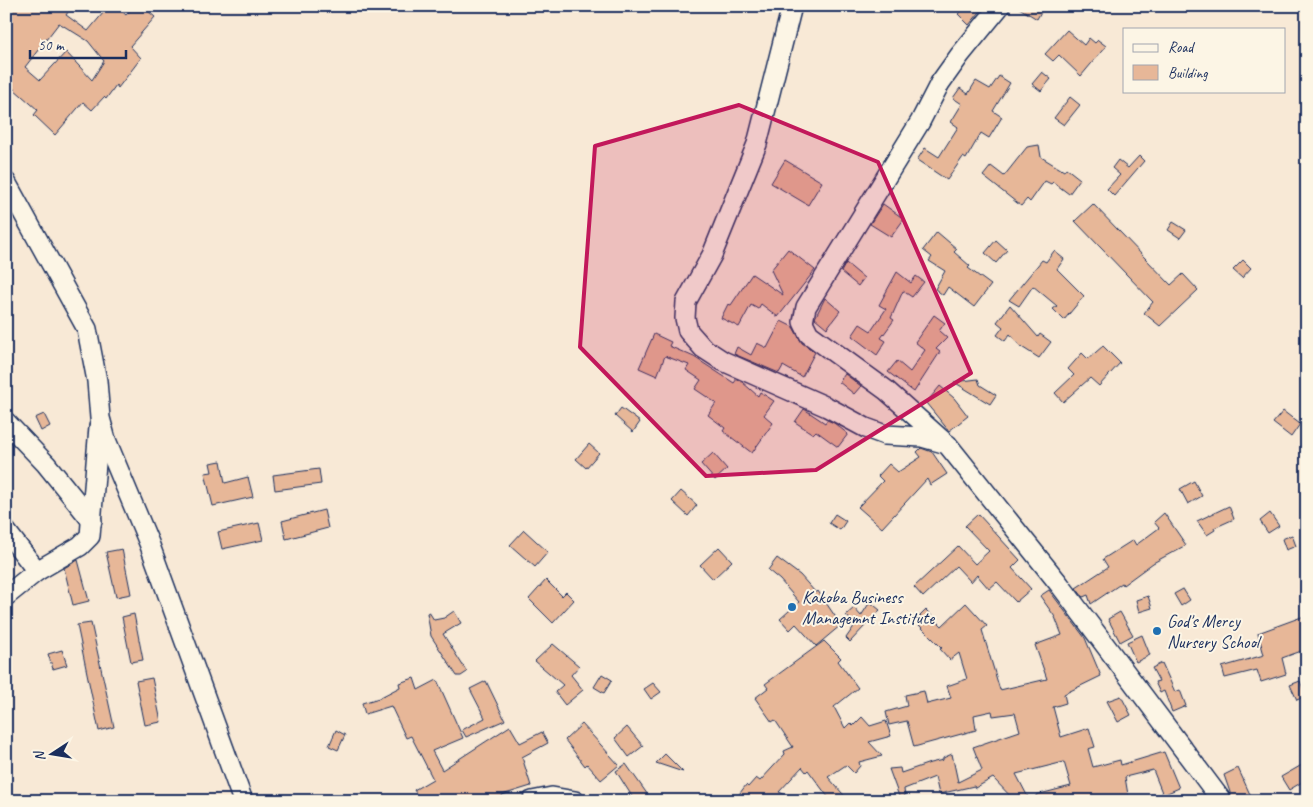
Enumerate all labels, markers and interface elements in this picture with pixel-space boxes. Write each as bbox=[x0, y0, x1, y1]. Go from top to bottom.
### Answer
scale bar bbox=[30, 28, 126, 60]
legend bbox=[1123, 28, 1286, 92]
text: 50 m bbox=[38, 36, 65, 55]
text: Road bbox=[1168, 38, 1195, 57]
text: Building bbox=[1168, 64, 1208, 83]
place label: Kakoba Business Managemnt Institute bbox=[802, 586, 935, 629]
marker: Kakoba Business Managemnt Institute bbox=[786, 601, 798, 613]
place label: God's Mercy Nursery School bbox=[1167, 610, 1262, 653]
marker: God's Mercy Nursery School bbox=[1151, 625, 1163, 637]
north arrow bbox=[28, 730, 78, 780]
text: N bbox=[30, 748, 49, 763]

